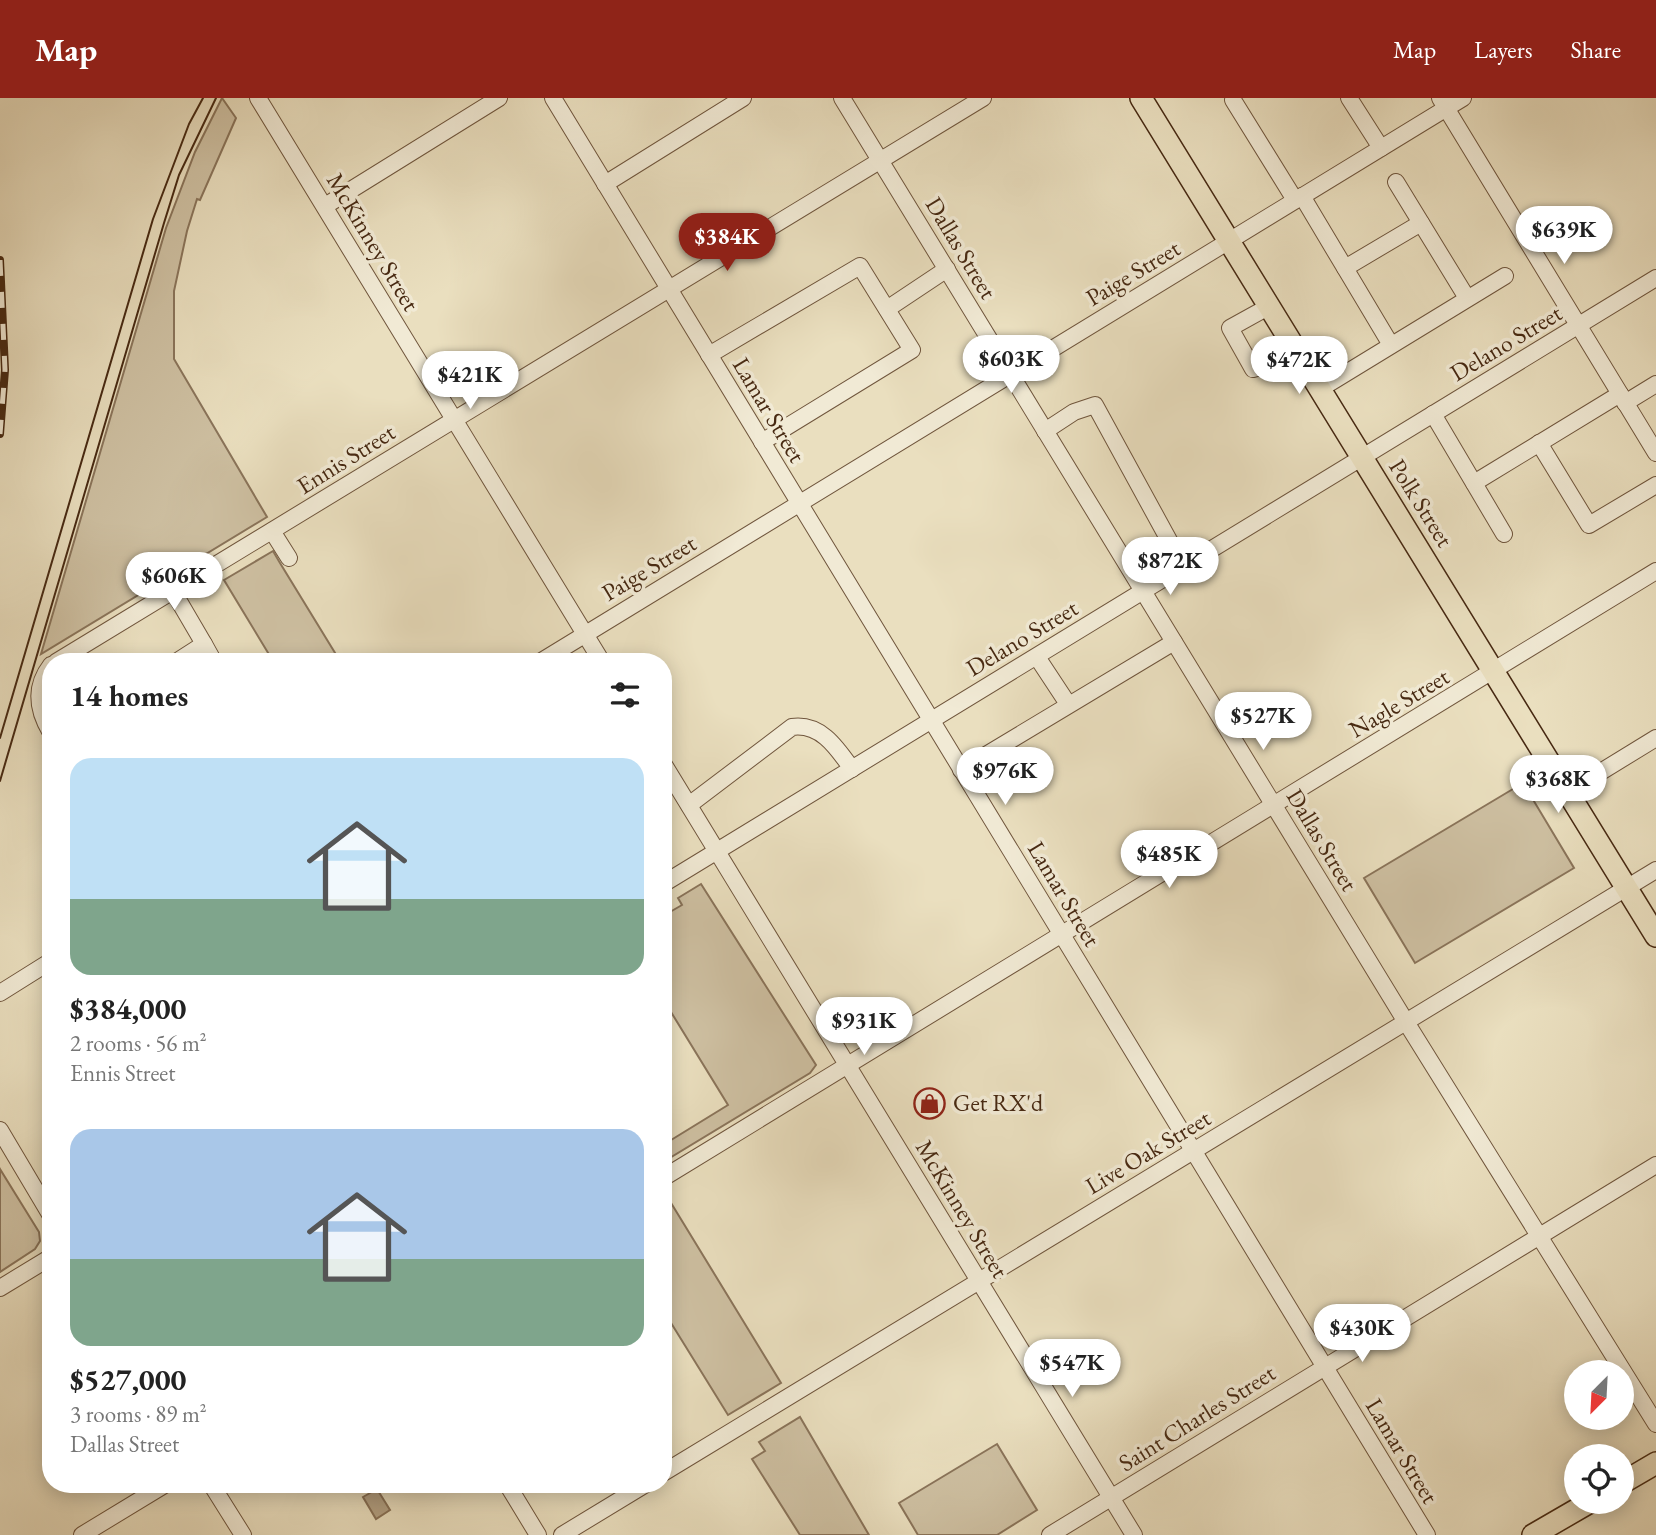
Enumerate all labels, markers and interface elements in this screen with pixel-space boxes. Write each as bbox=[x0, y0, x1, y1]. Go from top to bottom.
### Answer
text: Map bbox=[35, 28, 97, 71]
text: Map bbox=[1393, 34, 1436, 65]
text: Layers bbox=[1474, 34, 1533, 65]
text: Share bbox=[1571, 34, 1621, 65]
street label: McKinney Street bbox=[320, 167, 427, 317]
street label: Dallas Street bbox=[919, 191, 1004, 305]
pin: $639K bbox=[1515, 206, 1613, 266]
pin: $384K bbox=[678, 214, 776, 273]
text: $639K bbox=[1532, 214, 1596, 244]
text: $384K bbox=[695, 221, 759, 251]
street label: Paige Street bbox=[1080, 232, 1186, 313]
street label: Delano Street bbox=[1444, 297, 1568, 388]
pin: $603K bbox=[962, 336, 1060, 395]
pin: $472K bbox=[1250, 336, 1348, 396]
text: $603K bbox=[979, 343, 1043, 373]
text: $472K bbox=[1267, 344, 1331, 374]
street label: Lamar Street bbox=[726, 351, 813, 468]
pin: $421K bbox=[421, 352, 519, 411]
text: $421K bbox=[438, 359, 502, 389]
street label: Ennis Street bbox=[291, 416, 401, 501]
street label: Polk Street bbox=[1382, 453, 1461, 553]
street label: Paige Street bbox=[596, 527, 702, 608]
pin: $872K bbox=[1121, 538, 1219, 597]
text: $872K bbox=[1138, 545, 1202, 575]
pin: $606K bbox=[125, 552, 223, 612]
text: $606K bbox=[142, 560, 206, 590]
street label: Delano Street bbox=[960, 592, 1084, 683]
street label: Nagle Street bbox=[1343, 660, 1455, 745]
text: 14 homes bbox=[70, 676, 188, 715]
icon: filters bbox=[606, 676, 644, 714]
pin: $527K bbox=[1214, 692, 1312, 752]
text: $527K bbox=[1231, 700, 1295, 730]
pin: $976K bbox=[956, 748, 1054, 807]
text: $976K bbox=[973, 755, 1037, 785]
pin: $368K bbox=[1509, 756, 1607, 815]
text: $368K bbox=[1526, 763, 1590, 793]
street label: Dallas Street bbox=[1280, 783, 1365, 897]
icon: home bbox=[294, 803, 420, 929]
pin: $485K bbox=[1120, 830, 1218, 890]
street label: Lamar Street bbox=[1021, 835, 1108, 952]
text: $485K bbox=[1137, 838, 1201, 868]
text: $384,000 bbox=[70, 989, 186, 1028]
pin: $931K bbox=[815, 998, 913, 1057]
text: $931K bbox=[832, 1005, 896, 1035]
text: 2 rooms · 56 m² bbox=[70, 1028, 207, 1058]
text: Ennis Street bbox=[70, 1058, 175, 1088]
shop icon: Get RX'd bbox=[913, 1086, 947, 1120]
place label: Get RX'd bbox=[953, 1087, 1044, 1118]
street label: Live Oak Street bbox=[1079, 1102, 1216, 1201]
street label: McKinney Street bbox=[909, 1134, 1016, 1284]
icon: home bbox=[294, 1174, 420, 1300]
pin: $430K bbox=[1313, 1304, 1411, 1364]
text: $430K bbox=[1330, 1312, 1394, 1342]
pin: $547K bbox=[1023, 1340, 1121, 1399]
text: $547K bbox=[1040, 1347, 1104, 1377]
street label: Saint Charles Street bbox=[1113, 1357, 1281, 1478]
text: $527,000 bbox=[70, 1360, 186, 1399]
north arrow bbox=[1564, 1360, 1634, 1430]
map controls bbox=[1564, 1360, 1634, 1514]
street label: Lamar Street bbox=[1359, 1392, 1446, 1509]
text: 3 rooms · 89 m² bbox=[70, 1399, 207, 1429]
text: Dallas Street bbox=[70, 1429, 179, 1459]
button: locate bbox=[1564, 1444, 1634, 1514]

